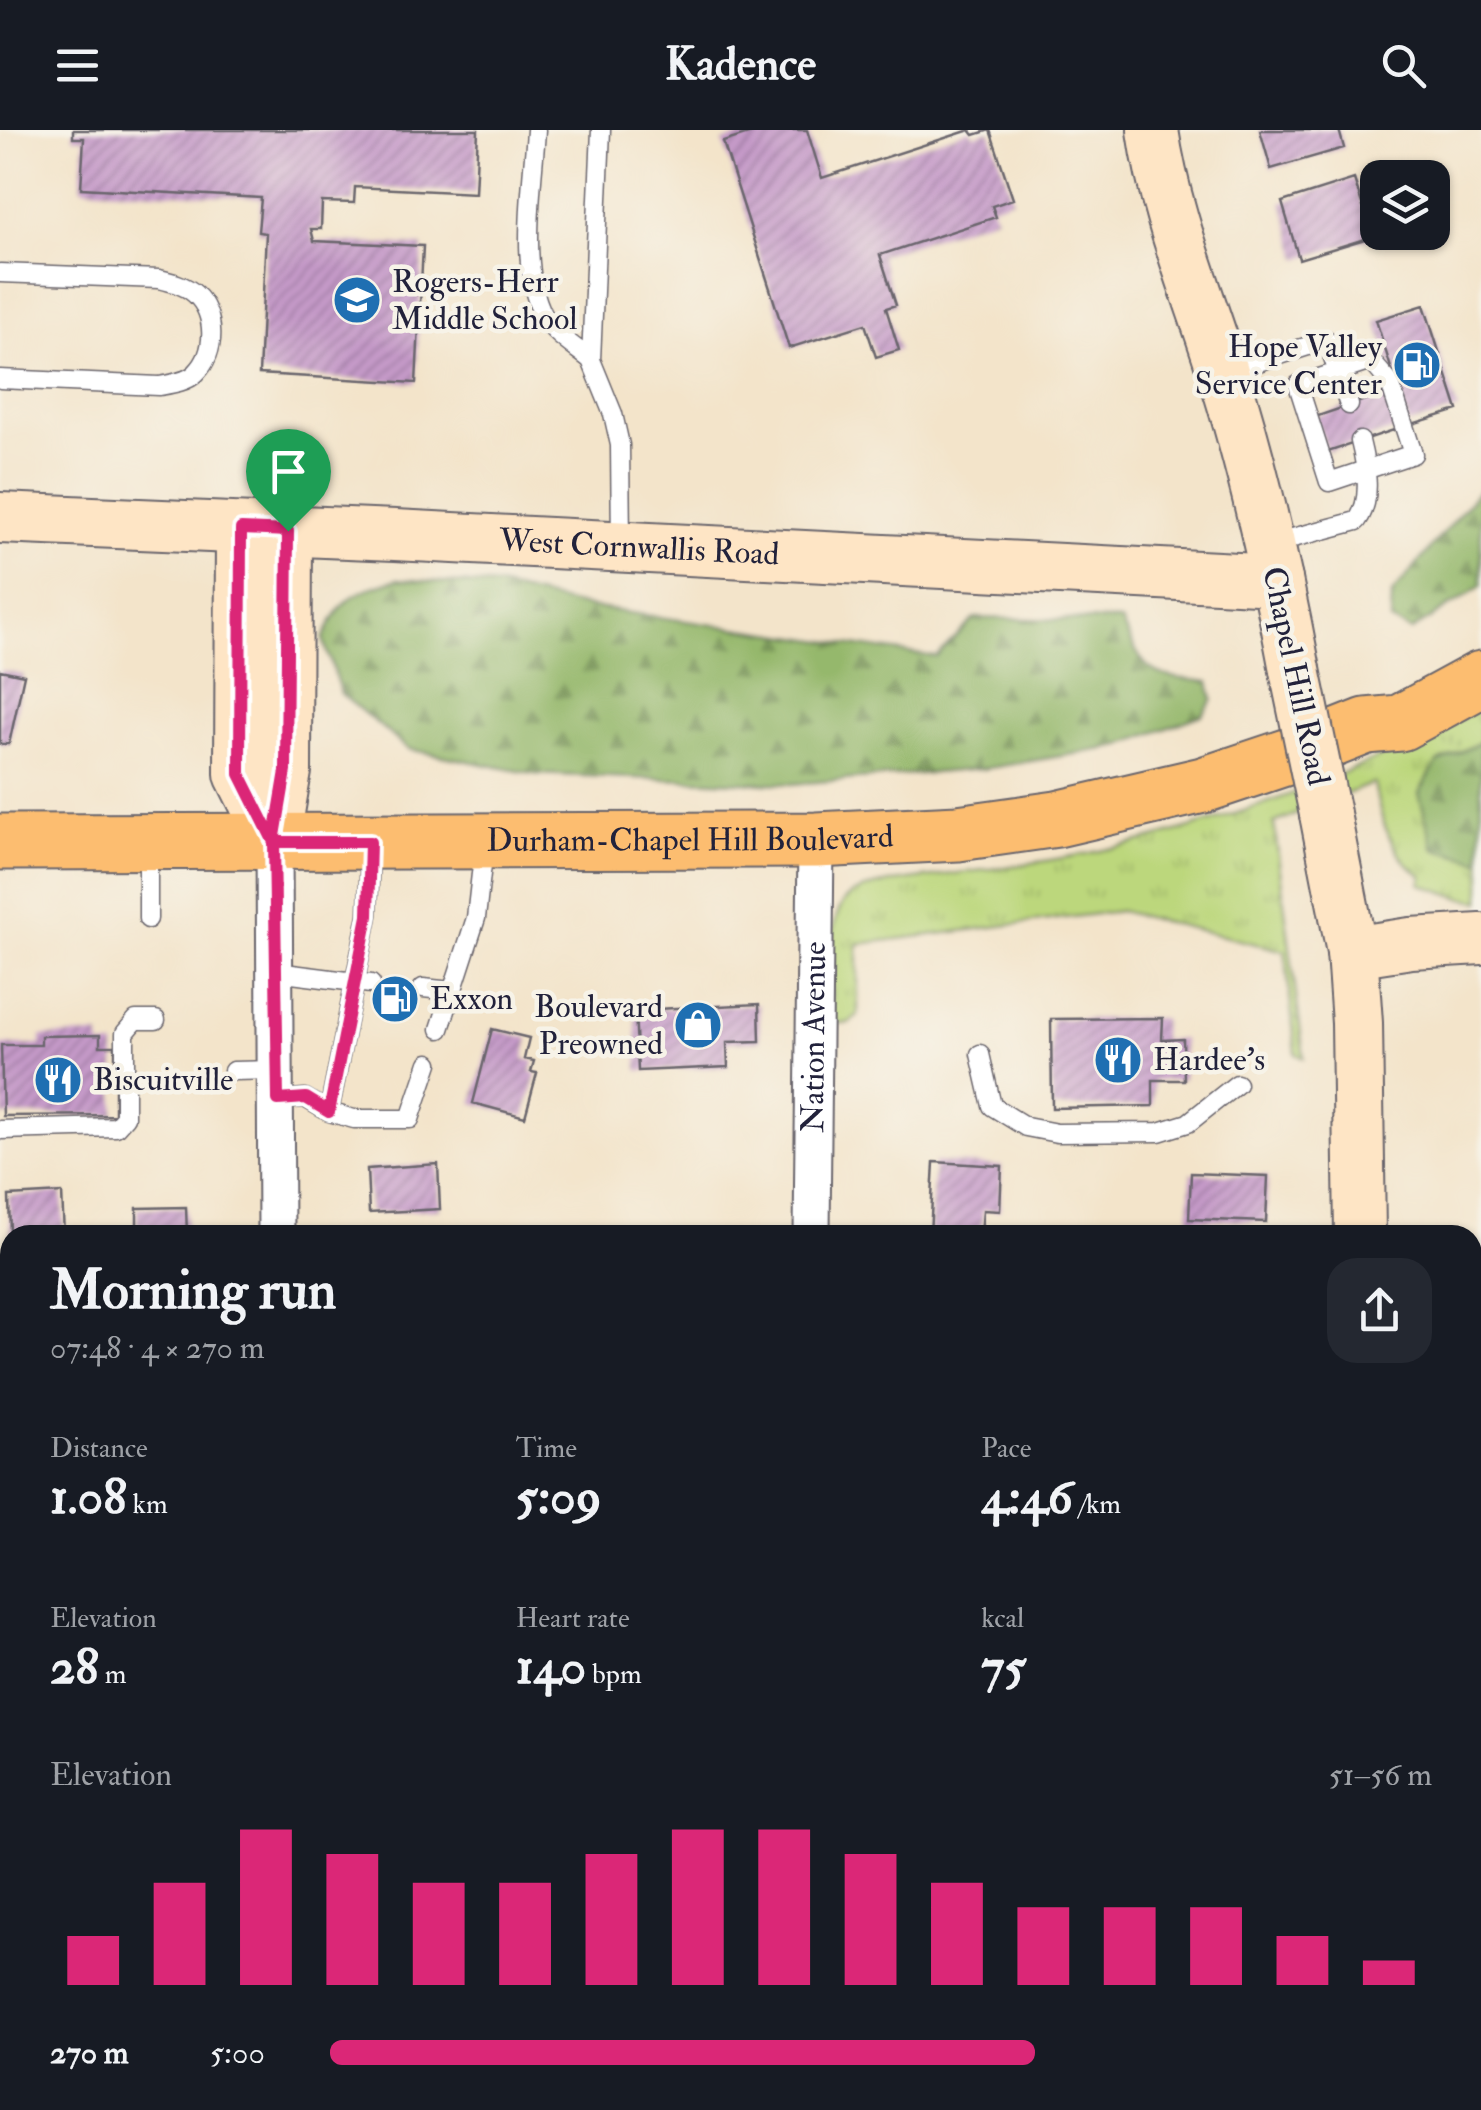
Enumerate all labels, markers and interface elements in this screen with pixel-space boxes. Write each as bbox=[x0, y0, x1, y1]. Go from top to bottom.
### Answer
text: Kadence bbox=[665, 37, 816, 93]
icon: menu bbox=[50, 38, 105, 93]
icon: search bbox=[1376, 38, 1431, 93]
map controls bbox=[1360, 160, 1450, 250]
button: layers bbox=[1360, 160, 1450, 250]
place label: Rogers-Herr Middle School bbox=[392, 262, 577, 339]
school or university icon: Rogers-Herr Middle School bbox=[331, 274, 383, 326]
place label: Hope Valley Service Center bbox=[1195, 327, 1383, 404]
fuel station icon: Hope Valley Service Center bbox=[1391, 339, 1443, 391]
pin bbox=[246, 429, 331, 532]
icon: arrive bbox=[261, 444, 316, 499]
street label: West Cornwallis Road bbox=[497, 520, 781, 575]
street label: Chapel Hill Road bbox=[1253, 563, 1339, 789]
street label: Durham-Chapel Hill Boulevard bbox=[486, 816, 895, 861]
street label: Nation Avenue bbox=[793, 941, 835, 1133]
fuel station icon: Exxon bbox=[369, 973, 421, 1025]
place label: Exxon bbox=[430, 979, 513, 1019]
place label: Boulevard Preowned bbox=[534, 987, 663, 1064]
shop icon: Boulevard Preowned bbox=[672, 999, 724, 1051]
restaurant icon: Hardee's bbox=[1092, 1034, 1144, 1086]
place label: Hardee's bbox=[1153, 1040, 1265, 1080]
restaurant icon: Biscuitville bbox=[32, 1054, 84, 1106]
place label: Biscuitville bbox=[93, 1060, 233, 1100]
text: Morning run bbox=[50, 1256, 336, 1325]
button: share bbox=[1327, 1258, 1432, 1363]
text: 07:48 · 4 × 270 m bbox=[50, 1328, 265, 1368]
text: Distance bbox=[50, 1431, 148, 1466]
text: Time bbox=[516, 1431, 577, 1466]
text: Pace bbox=[981, 1431, 1032, 1466]
text: 1.08 bbox=[50, 1466, 127, 1529]
text: 5:09 bbox=[516, 1466, 601, 1529]
text: 4:46 bbox=[981, 1466, 1073, 1529]
text: km bbox=[127, 1487, 168, 1522]
text: /km bbox=[1073, 1487, 1121, 1522]
text: Elevation bbox=[50, 1601, 157, 1636]
text: Heart rate bbox=[516, 1601, 630, 1636]
text: kcal bbox=[981, 1601, 1024, 1636]
text: 28 bbox=[50, 1636, 99, 1699]
text: 140 bbox=[516, 1636, 586, 1699]
text: 75 bbox=[981, 1636, 1026, 1699]
text: m bbox=[99, 1657, 126, 1692]
text: bpm bbox=[586, 1657, 642, 1692]
text: Elevation bbox=[50, 1755, 172, 1795]
text: 51–56 m bbox=[1329, 1755, 1432, 1795]
text: 270 m bbox=[50, 2033, 129, 2073]
text: 5:00 bbox=[210, 2033, 265, 2073]

